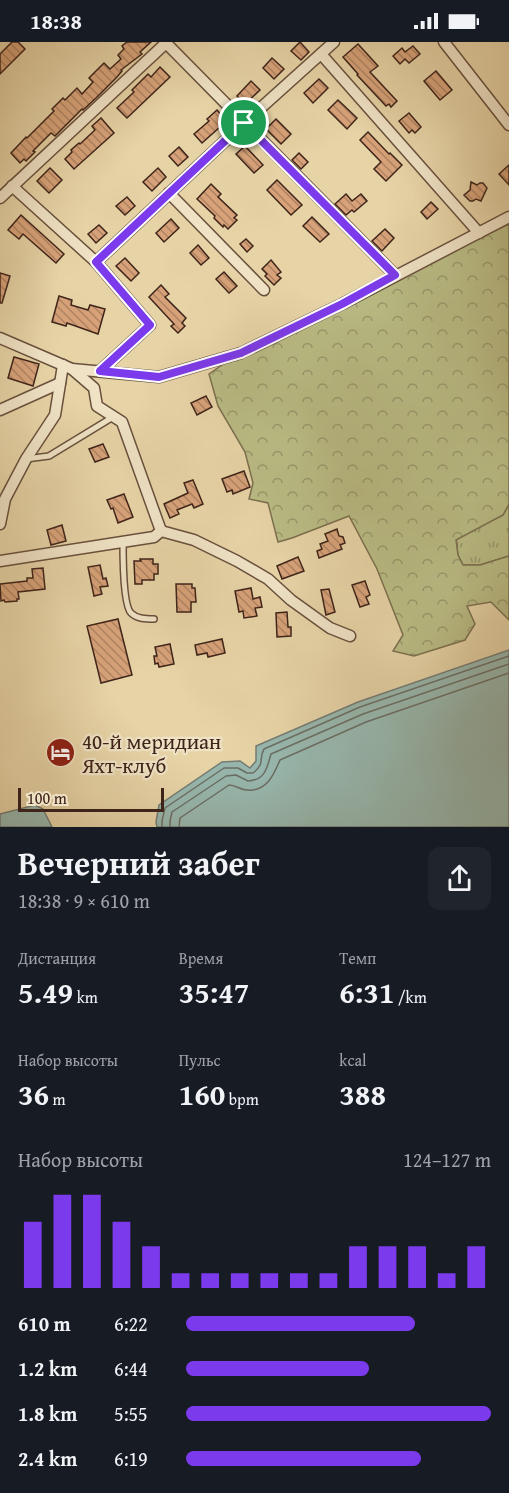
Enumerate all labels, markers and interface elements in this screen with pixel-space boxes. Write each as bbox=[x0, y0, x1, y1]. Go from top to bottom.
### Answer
text: 18:38 bbox=[30, 5, 82, 37]
pin bbox=[218, 97, 269, 148]
icon: arrive bbox=[227, 106, 260, 139]
place label: 40-й меридиан Яхт-клуб bbox=[81, 726, 221, 781]
hotel icon: 40-й меридиан Яхт-клуб bbox=[45, 737, 77, 769]
scale bar bbox=[18, 785, 164, 812]
text: 100 m bbox=[27, 786, 67, 810]
text: Вечерний забег bbox=[18, 839, 260, 887]
button: share bbox=[428, 847, 491, 910]
text: 18:38 · 9 × 610 m bbox=[18, 886, 150, 915]
text: Дистанция bbox=[18, 946, 96, 970]
text: Время bbox=[179, 946, 223, 970]
text: Темп bbox=[339, 946, 376, 970]
text: 5.49 bbox=[18, 970, 73, 1014]
text: 35:47 bbox=[179, 970, 249, 1014]
text: 6:31 bbox=[339, 970, 394, 1014]
text: km bbox=[73, 985, 98, 1009]
text: /km bbox=[394, 985, 427, 1009]
text: Набор высоты bbox=[18, 1048, 118, 1072]
text: Пульс bbox=[179, 1048, 221, 1072]
text: kcal bbox=[339, 1048, 367, 1072]
text: 36 bbox=[18, 1072, 49, 1116]
text: 160 bbox=[179, 1072, 225, 1116]
text: 388 bbox=[339, 1072, 386, 1116]
text: m bbox=[49, 1087, 66, 1111]
text: bpm bbox=[225, 1087, 259, 1111]
text: Набор высоты bbox=[18, 1145, 143, 1174]
text: 124–127 m bbox=[403, 1145, 491, 1174]
text: 610 m bbox=[18, 1309, 71, 1338]
text: 6:22 bbox=[114, 1309, 148, 1338]
text: 1.2 km bbox=[18, 1354, 77, 1383]
text: 6:44 bbox=[114, 1354, 148, 1383]
text: 1.8 km bbox=[18, 1399, 77, 1428]
text: 5:55 bbox=[114, 1399, 148, 1428]
text: 2.4 km bbox=[18, 1444, 77, 1473]
text: 6:19 bbox=[114, 1444, 148, 1473]

